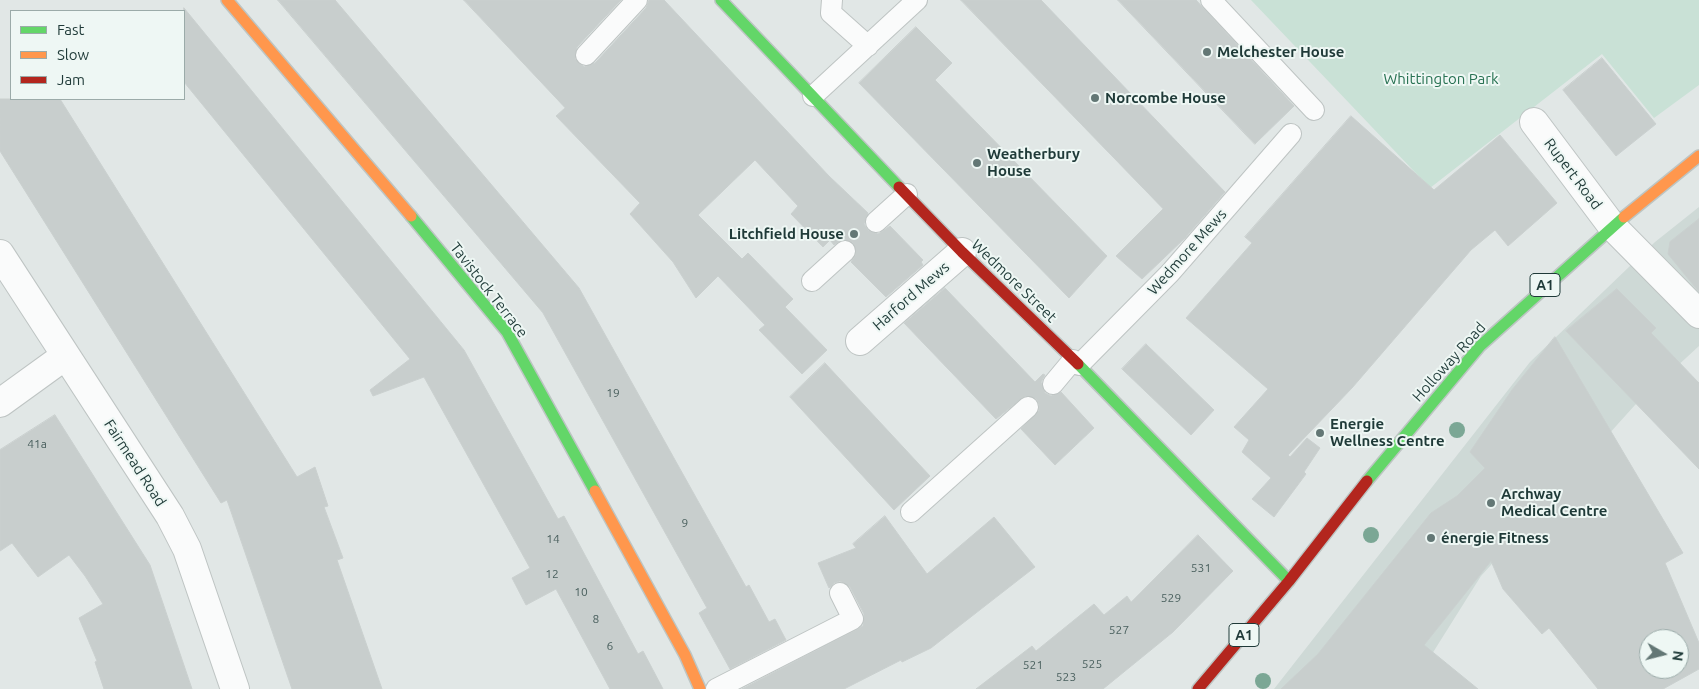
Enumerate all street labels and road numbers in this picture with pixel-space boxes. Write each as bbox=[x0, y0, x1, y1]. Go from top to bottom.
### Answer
street label: Rupert Road bbox=[1540, 135, 1606, 213]
street label: Wedmore Mews bbox=[1144, 205, 1230, 299]
street label: Wedmore Street bbox=[968, 236, 1060, 326]
street label: Tavistock Terrace bbox=[446, 239, 532, 341]
street label: Harford Mews bbox=[869, 258, 953, 334]
road number: A1 bbox=[1530, 274, 1560, 296]
street label: Holloway Road bbox=[1409, 319, 1489, 405]
street label: Fairmead Road bbox=[100, 416, 170, 510]
road number: A1 bbox=[1229, 624, 1259, 646]

